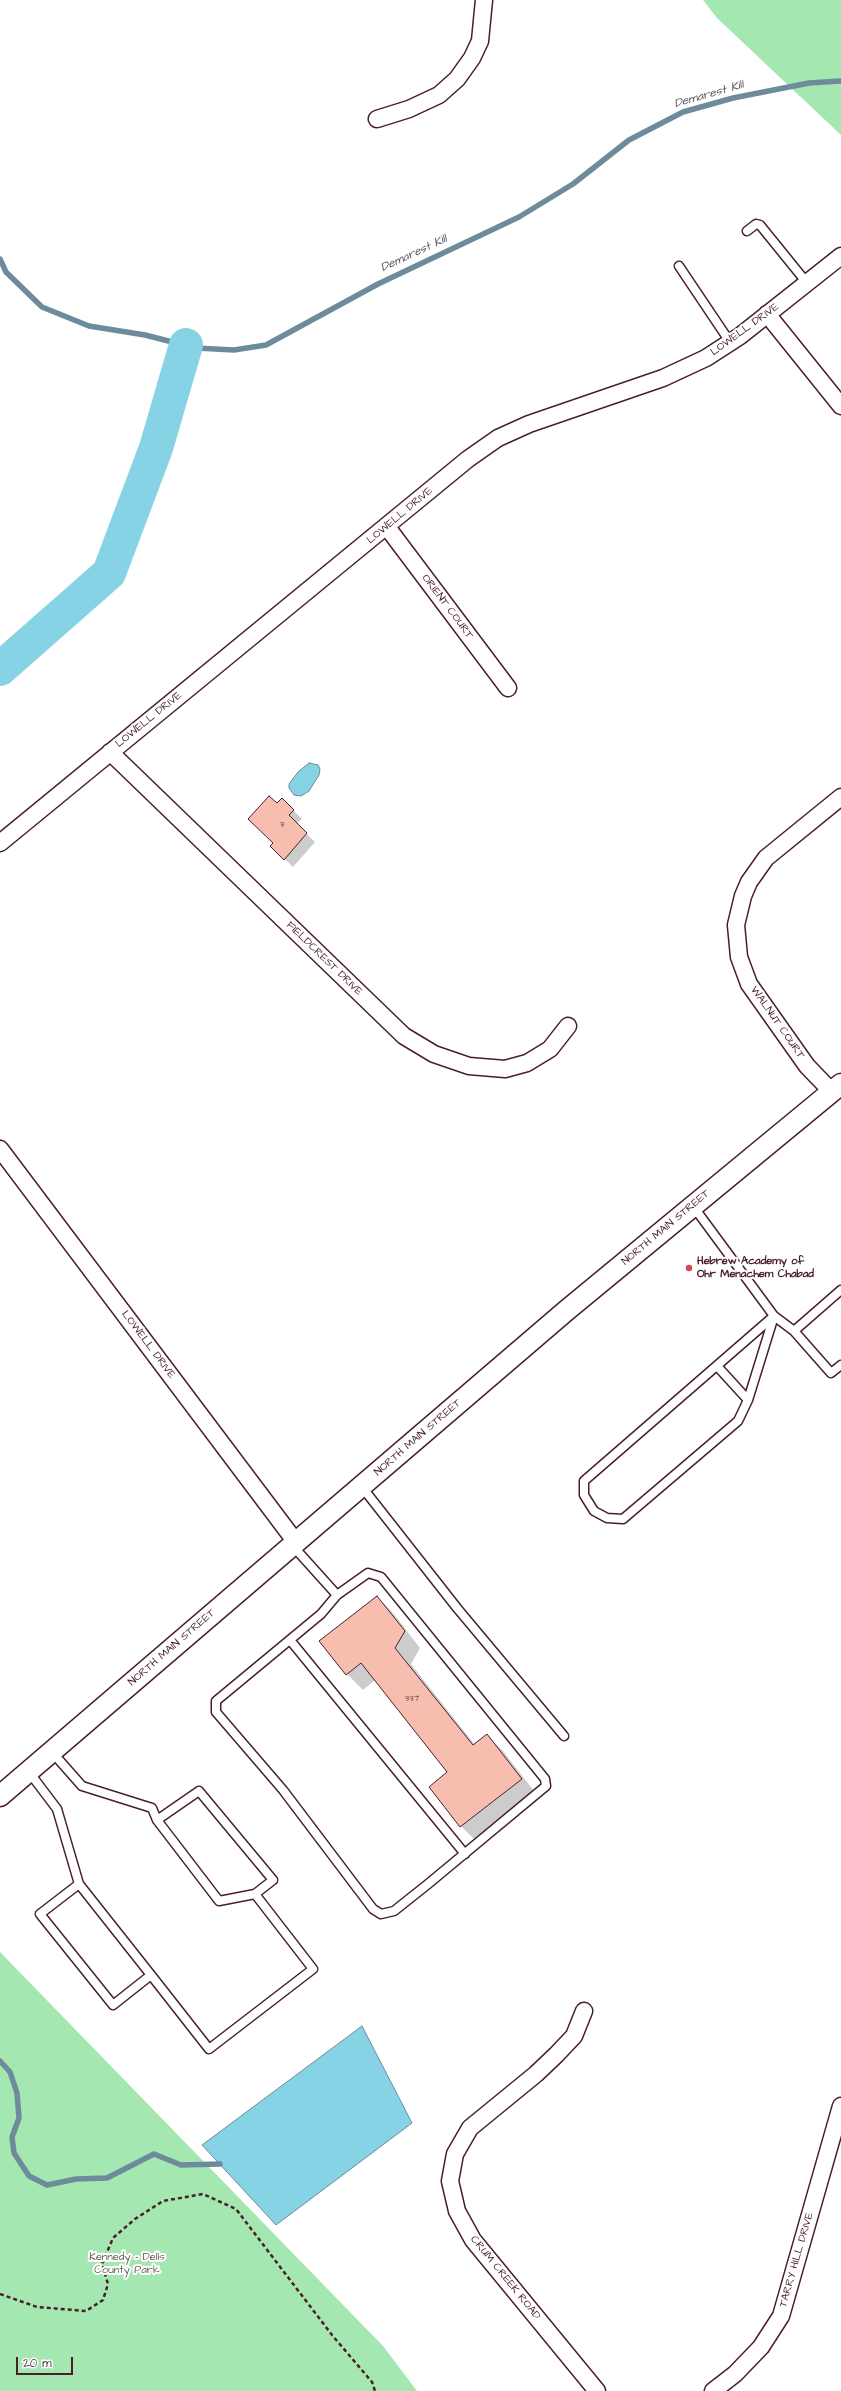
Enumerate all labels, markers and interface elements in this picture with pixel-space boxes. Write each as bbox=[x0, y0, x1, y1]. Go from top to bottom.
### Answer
water label: Demarest Kill bbox=[673, 78, 745, 112]
water label: Demarest Kill bbox=[379, 232, 449, 276]
street label: LOWELL DRIVE bbox=[708, 301, 782, 359]
street label: LOWELL DRIVE bbox=[365, 485, 435, 547]
street label: ORIENT COURT bbox=[418, 572, 476, 642]
street label: LOWELL DRIVE bbox=[113, 689, 185, 751]
house number: 3 bbox=[280, 820, 284, 830]
street label: FIELDCREST DRIVE bbox=[283, 919, 365, 999]
street label: WALNUT COURT bbox=[747, 984, 807, 1062]
street label: NORTH MAIN STREET bbox=[619, 1187, 713, 1269]
place label: Hebrew Academy of Ohr Menachem Chabad bbox=[697, 1255, 814, 1281]
marker: Hebrew Academy of Ohr Menachem Chabad bbox=[684, 1263, 694, 1273]
street label: LOWELL DRIVE bbox=[118, 1308, 178, 1382]
street label: NORTH MAIN STREET bbox=[372, 1397, 464, 1479]
street label: NORTH MAIN STREET bbox=[126, 1607, 218, 1689]
house number: 337 bbox=[405, 1694, 419, 1704]
street label: TARRY HILL DRIVE bbox=[777, 2211, 817, 2309]
street label: CRUM CREEK ROAD bbox=[467, 2233, 543, 2323]
park label: Kennedy - Dells County Park bbox=[89, 2251, 165, 2277]
scale bar bbox=[18, 2349, 75, 2375]
text: 20 m bbox=[23, 2355, 52, 2372]

